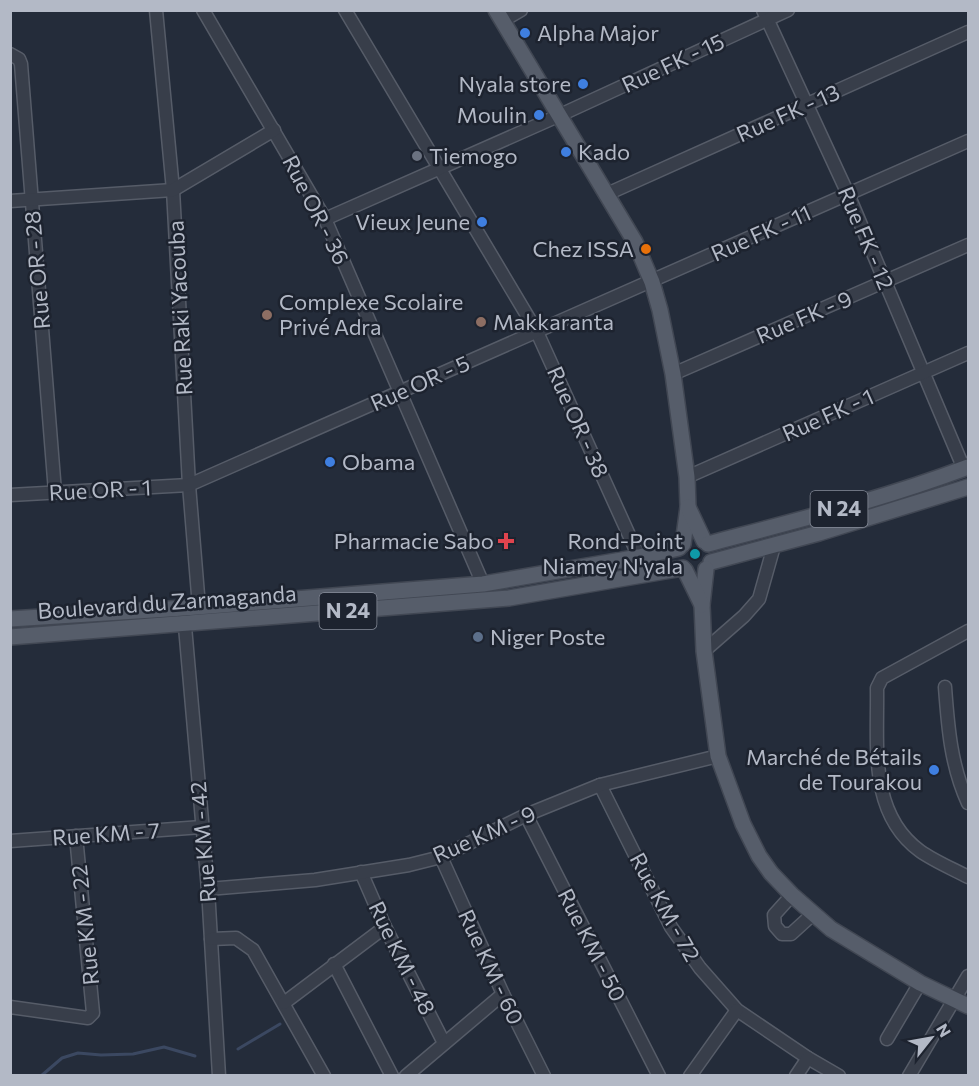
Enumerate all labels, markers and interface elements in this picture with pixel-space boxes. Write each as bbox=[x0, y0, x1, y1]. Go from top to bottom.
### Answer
place label: Alpha Major bbox=[537, 19, 659, 46]
marker: Alpha Major bbox=[518, 26, 532, 40]
street label: Rue FK - 15 bbox=[617, 27, 728, 98]
place label: Nyala store bbox=[458, 70, 571, 97]
marker: Nyala store bbox=[576, 77, 590, 91]
street label: Rue FK - 13 bbox=[732, 78, 843, 147]
place label: Moulin bbox=[457, 101, 527, 128]
marker: Moulin bbox=[532, 108, 546, 122]
place label: Kado bbox=[578, 138, 630, 165]
place label: Tiemogo bbox=[429, 142, 518, 169]
marker: Kado bbox=[559, 145, 573, 159]
marker: Tiemogo bbox=[410, 149, 424, 163]
street label: Rue OR - 36 bbox=[277, 151, 356, 269]
street label: Rue FK - 12 bbox=[833, 182, 900, 293]
street label: Rue FK - 11 bbox=[707, 199, 815, 267]
place label: Vieux Jeune bbox=[355, 208, 470, 235]
street label: Rue OR - 28 bbox=[18, 210, 55, 330]
marker: Vieux Jeune bbox=[475, 215, 489, 229]
street label: Rue Raki Yacouba bbox=[161, 220, 198, 396]
place label: Chez ISSA bbox=[532, 235, 634, 262]
marker: Chez ISSA bbox=[639, 242, 653, 256]
street label: Rue FK - 9 bbox=[752, 284, 856, 349]
place label: Complexe Scolaire Privé Adra bbox=[279, 288, 463, 340]
marker: Complexe Scolaire Privé Adra bbox=[260, 308, 274, 322]
place label: Makkaranta bbox=[493, 308, 614, 335]
marker: Makkaranta bbox=[474, 315, 488, 329]
street label: Rue OR - 5 bbox=[366, 349, 474, 416]
street label: Rue OR - 38 bbox=[542, 362, 615, 482]
street label: Rue FK - 1 bbox=[778, 382, 878, 447]
place label: Obama bbox=[342, 448, 415, 475]
marker: Obama bbox=[323, 455, 337, 469]
street label: Rue OR - 1 bbox=[48, 473, 152, 506]
road number: N 24 bbox=[810, 491, 868, 527]
place label: Pharmacie Sabo bbox=[334, 527, 494, 554]
place label: Rond-Point Niamey N'yala bbox=[542, 527, 683, 579]
marker: Pharmacie Sabo bbox=[499, 534, 513, 548]
marker: Rond-Point Niamey N'yala bbox=[688, 547, 702, 561]
street label: Boulevard du Zarmaganda bbox=[37, 579, 297, 624]
road number: N 24 bbox=[320, 593, 376, 629]
place label: Niger Poste bbox=[490, 623, 605, 650]
marker: Niger Poste bbox=[471, 630, 485, 644]
place label: Marché de Bétails de Tourakou bbox=[746, 743, 922, 795]
marker: Marché de Bétails de Tourakou bbox=[927, 763, 941, 777]
street label: Rue KM - 42 bbox=[184, 780, 221, 904]
street label: Rue KM - 9 bbox=[428, 799, 539, 868]
street label: Rue KM - 7 bbox=[51, 816, 161, 851]
street label: Rue KM - 72 bbox=[625, 848, 706, 966]
street label: Rue KM - 22 bbox=[65, 864, 104, 986]
street label: Rue KM - 50 bbox=[552, 884, 632, 1006]
street label: Rue KM - 48 bbox=[363, 897, 442, 1019]
street label: Rue KM - 60 bbox=[453, 905, 530, 1029]
north arrow bbox=[901, 1008, 961, 1068]
text: N bbox=[933, 1020, 956, 1040]

